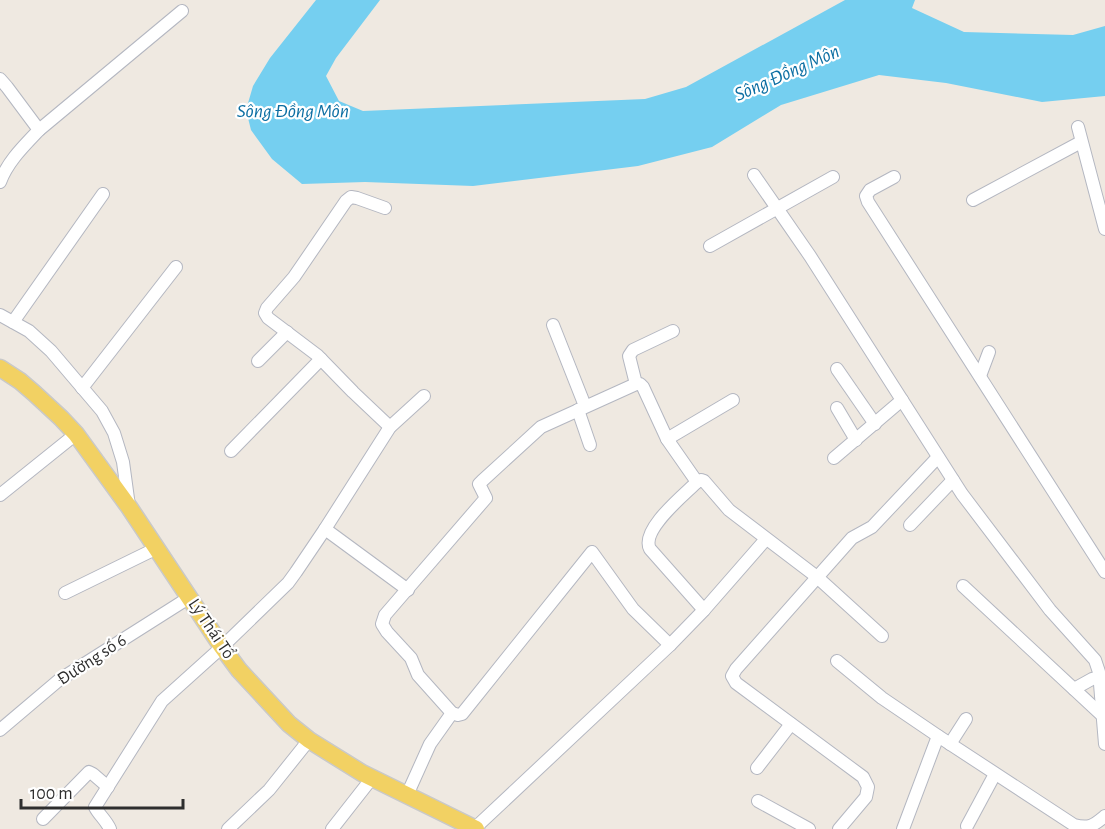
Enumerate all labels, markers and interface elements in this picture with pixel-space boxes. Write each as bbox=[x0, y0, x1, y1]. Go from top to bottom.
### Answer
water label: Sông Đồng Môn bbox=[732, 41, 842, 105]
water label: Sông Đồng Môn bbox=[237, 101, 349, 121]
street label: Lý Thái Tổ bbox=[185, 595, 239, 662]
street label: Đường số 6 bbox=[54, 630, 130, 689]
scale bar bbox=[21, 772, 183, 810]
text: 100 m bbox=[30, 785, 73, 803]

